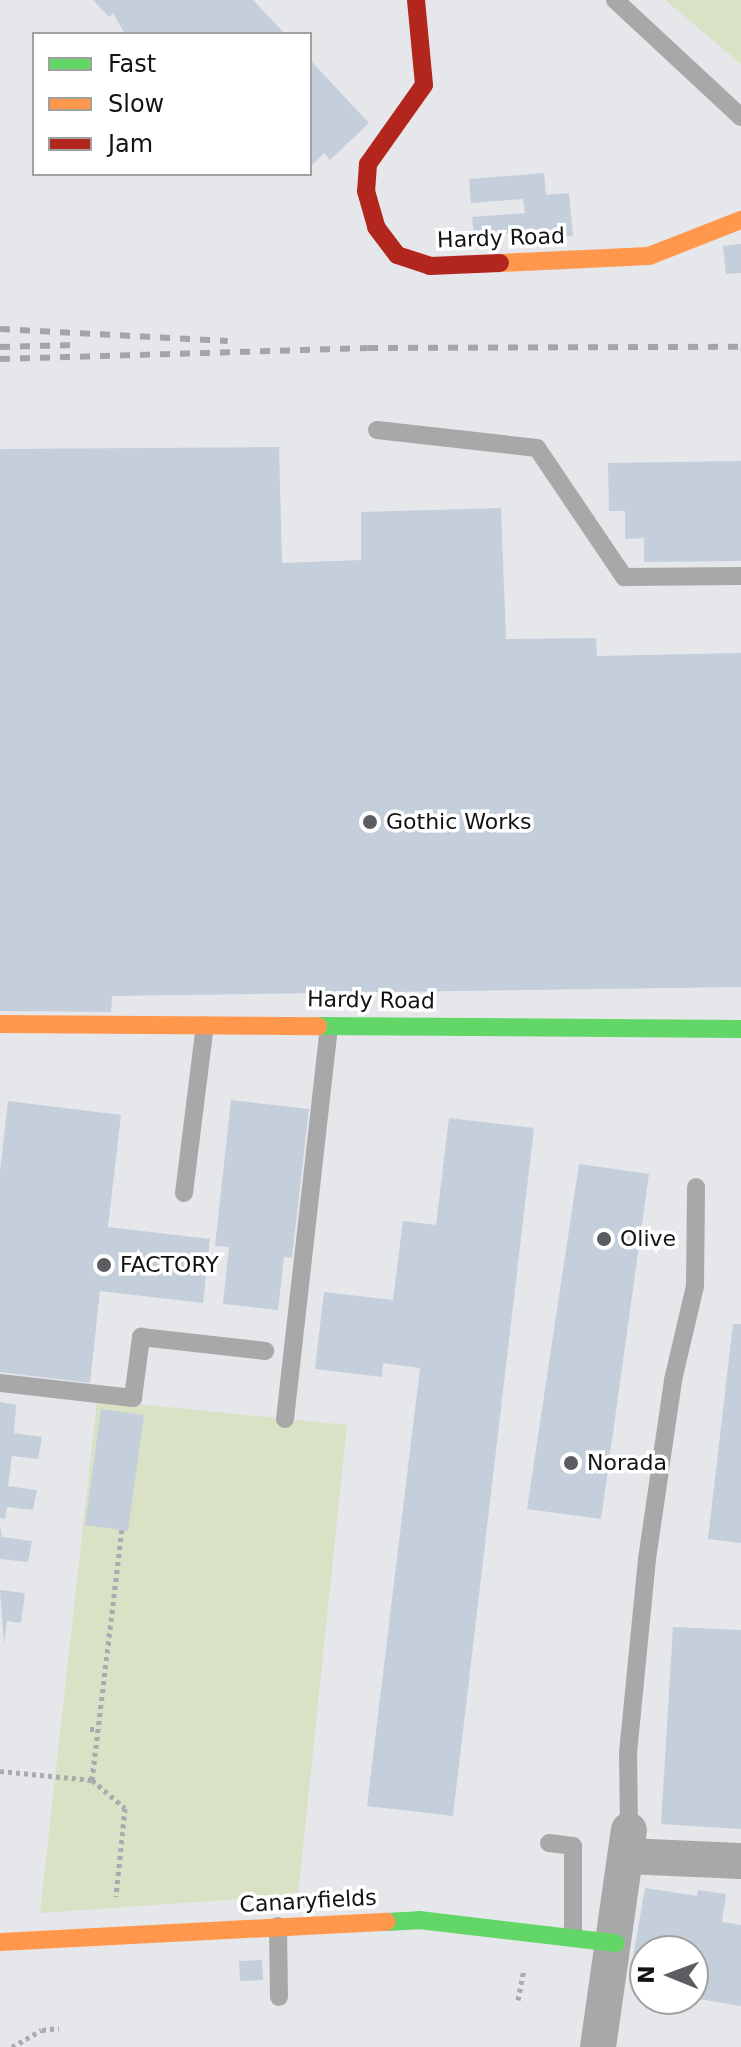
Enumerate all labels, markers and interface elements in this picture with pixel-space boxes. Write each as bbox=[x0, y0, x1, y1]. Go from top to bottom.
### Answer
legend bbox=[32, 32, 312, 176]
text: Fast bbox=[108, 50, 156, 78]
text: Slow bbox=[108, 90, 164, 118]
text: Jam bbox=[108, 130, 153, 158]
street label: Hardy Road bbox=[437, 223, 565, 253]
place label: Gothic Works bbox=[386, 809, 531, 835]
marker: Gothic Works bbox=[361, 813, 379, 831]
street label: Hardy Road bbox=[307, 986, 435, 1014]
place label: Olive bbox=[620, 1226, 676, 1252]
marker: Olive bbox=[595, 1230, 613, 1248]
place label: FACTORY bbox=[120, 1252, 219, 1278]
marker: FACTORY bbox=[95, 1256, 113, 1274]
place label: Norada bbox=[587, 1450, 667, 1476]
marker: Norada bbox=[562, 1454, 580, 1472]
street label: Canaryfields bbox=[239, 1884, 377, 1918]
north arrow bbox=[629, 1935, 709, 2015]
text: N bbox=[634, 1965, 659, 1984]

